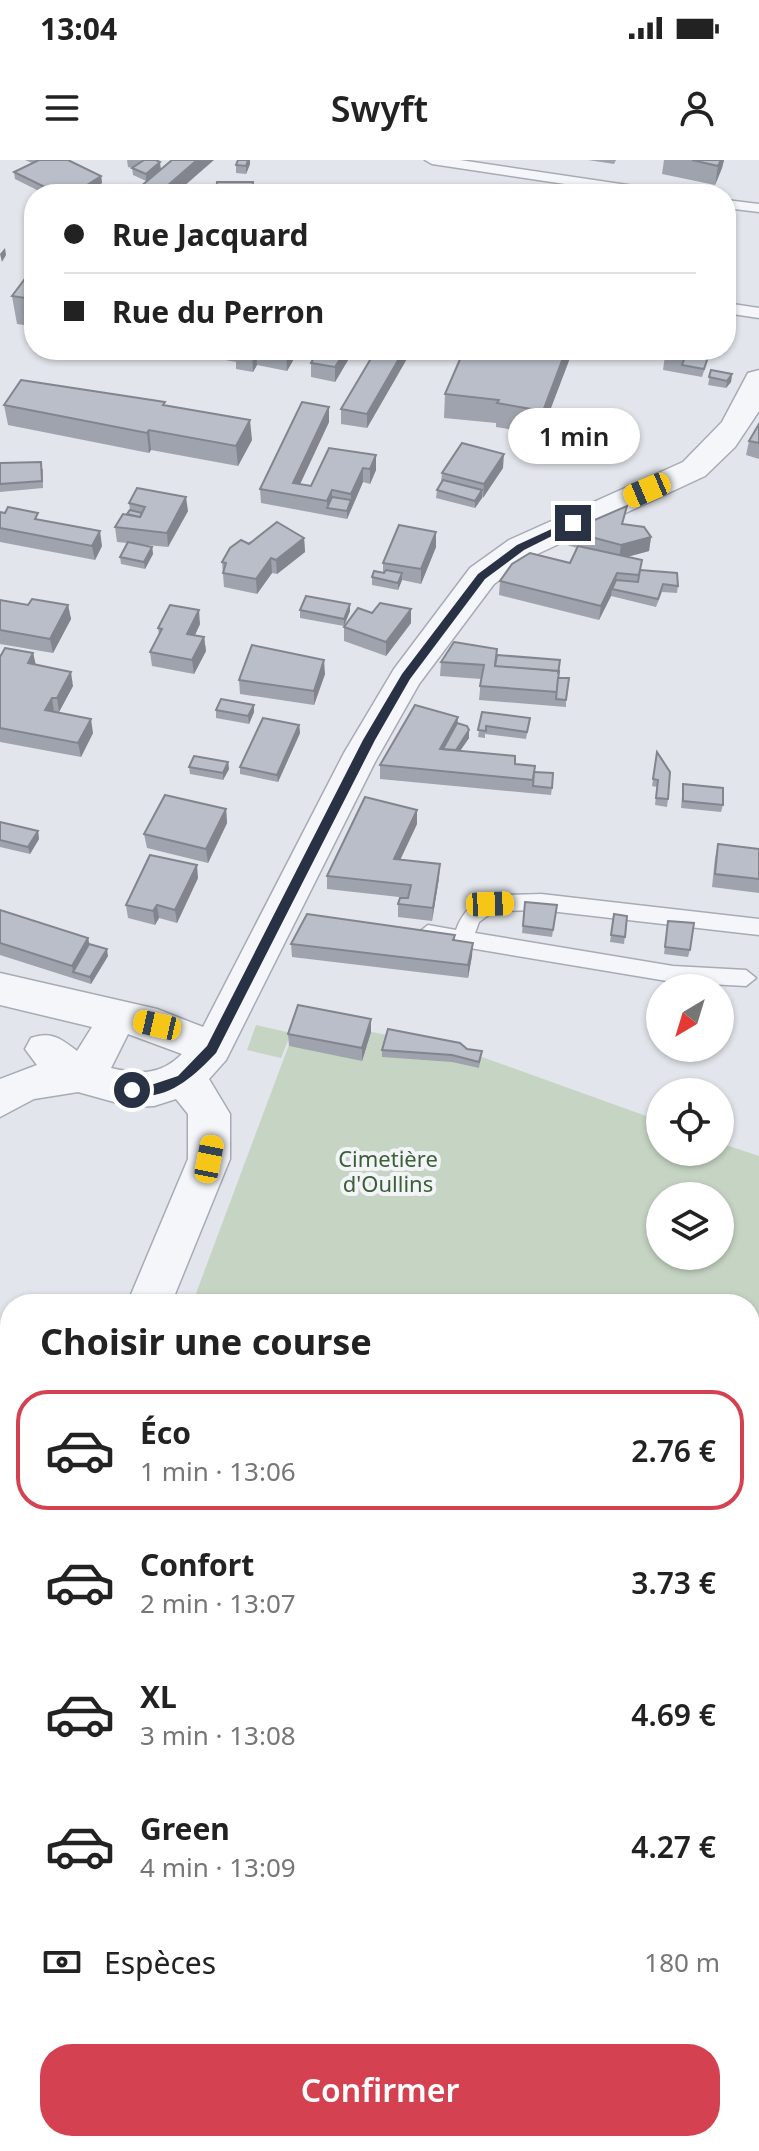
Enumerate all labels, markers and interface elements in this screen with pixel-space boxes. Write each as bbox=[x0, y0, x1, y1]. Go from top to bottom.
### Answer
text: 13:04 bbox=[40, 8, 117, 49]
text: Swyft bbox=[331, 84, 428, 133]
icon: menu bbox=[40, 86, 84, 130]
icon: person bbox=[675, 86, 719, 130]
text: Rue Jacquard bbox=[112, 214, 308, 255]
text: Rue du Perron bbox=[112, 291, 324, 332]
callout: 1 min bbox=[507, 407, 639, 463]
text: 1 min bbox=[539, 418, 609, 454]
car bbox=[620, 470, 674, 510]
route end bbox=[555, 505, 591, 541]
car bbox=[466, 891, 514, 917]
north arrow bbox=[646, 974, 734, 1062]
map controls bbox=[646, 974, 734, 1270]
car bbox=[131, 1008, 183, 1042]
route start bbox=[114, 1072, 150, 1108]
button: locate bbox=[646, 1078, 734, 1166]
car bbox=[193, 1133, 225, 1185]
park label: Cimetière d'Oullins bbox=[338, 1143, 438, 1198]
button: layers bbox=[646, 1182, 734, 1270]
text: Choisir une course bbox=[40, 1317, 372, 1366]
text: Éco bbox=[140, 1412, 191, 1453]
icon: car bbox=[44, 1414, 116, 1486]
text: 2.76 € bbox=[631, 1430, 716, 1471]
text: 1 min · 13:06 bbox=[140, 1453, 296, 1489]
text: Confort bbox=[140, 1544, 254, 1585]
icon: car bbox=[44, 1546, 116, 1618]
text: 3.73 € bbox=[631, 1562, 716, 1603]
text: 2 min · 13:07 bbox=[140, 1585, 296, 1621]
text: XL bbox=[140, 1676, 177, 1717]
icon: car bbox=[44, 1678, 116, 1750]
text: 4.69 € bbox=[631, 1694, 716, 1735]
text: 3 min · 13:08 bbox=[140, 1717, 296, 1753]
text: Green bbox=[140, 1808, 230, 1849]
icon: car bbox=[44, 1810, 116, 1882]
text: 4.27 € bbox=[631, 1826, 716, 1867]
text: 4 min · 13:09 bbox=[140, 1849, 296, 1885]
icon: cash bbox=[40, 1940, 84, 1984]
text: Espèces bbox=[104, 1942, 216, 1983]
text: 180 m bbox=[644, 1944, 720, 1980]
button: Confirmer bbox=[40, 2044, 720, 2136]

